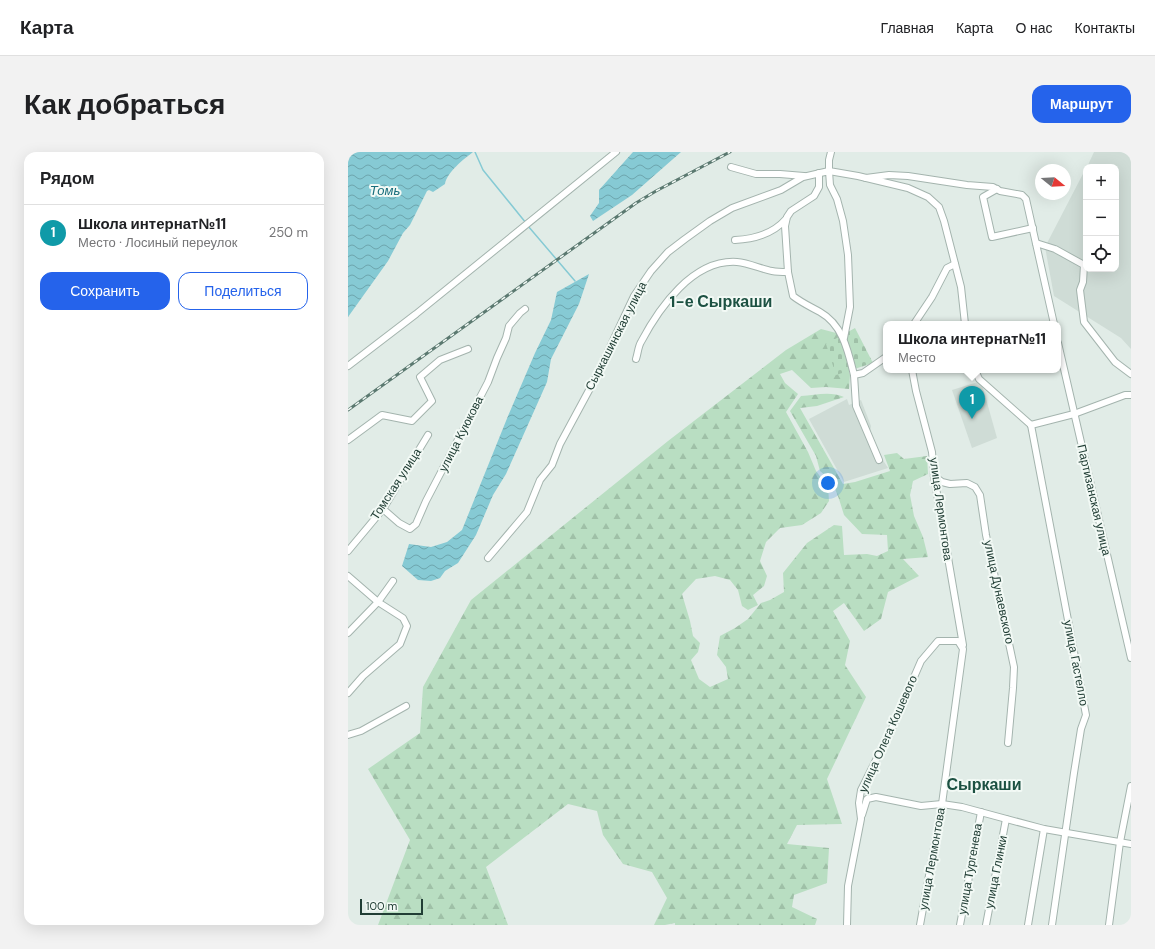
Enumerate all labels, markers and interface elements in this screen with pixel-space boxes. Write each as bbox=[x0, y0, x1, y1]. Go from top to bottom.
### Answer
text: Карта bbox=[20, 15, 74, 40]
text: Главная bbox=[881, 19, 934, 37]
text: Карта bbox=[956, 19, 993, 37]
text: О нас bbox=[1015, 19, 1053, 37]
text: Контакты bbox=[1075, 19, 1135, 37]
button: Маршрут bbox=[1032, 85, 1131, 123]
text: Как добраться bbox=[24, 86, 225, 123]
north arrow bbox=[1035, 164, 1071, 200]
map controls bbox=[1083, 164, 1119, 272]
button: + bbox=[1083, 164, 1119, 200]
text: Рядом bbox=[40, 167, 95, 189]
water label: Томь bbox=[370, 182, 400, 199]
button: − bbox=[1083, 200, 1119, 236]
text: Школа интернат№11 bbox=[78, 214, 226, 234]
text: 1 bbox=[51, 224, 55, 241]
text: 250 m bbox=[269, 224, 308, 241]
text: Место · Лосиный переулок bbox=[78, 234, 237, 251]
button: locate bbox=[1083, 236, 1119, 272]
button: Сохранить bbox=[40, 272, 170, 310]
button: Поделиться bbox=[178, 272, 308, 310]
street label: Сыркашинская улица bbox=[582, 279, 651, 393]
district label: 1-е Сыркаши bbox=[670, 291, 772, 312]
popup bbox=[883, 321, 1061, 373]
text: Школа интернат№11 bbox=[898, 329, 1046, 349]
text: Место bbox=[898, 349, 936, 366]
pin: 1 bbox=[959, 386, 985, 419]
street label: улица Куюкова bbox=[435, 393, 487, 475]
street label: Партизанская улица bbox=[1073, 443, 1115, 557]
street label: Томская улица bbox=[367, 445, 425, 523]
street label: улица Лермонтова bbox=[926, 456, 956, 562]
your location bbox=[818, 473, 838, 493]
street label: улица Дунаевского bbox=[980, 539, 1018, 646]
street label: улица Гастелло bbox=[1060, 619, 1092, 708]
street label: улица Олега Кошевого bbox=[855, 673, 921, 795]
district label: Сыркаши bbox=[946, 774, 1022, 795]
street label: улица Лермонтова bbox=[915, 806, 949, 912]
street label: улица Тургенева bbox=[954, 822, 986, 916]
street label: улица Глинки bbox=[981, 834, 1011, 910]
scale bar bbox=[360, 897, 423, 916]
text: 100 m bbox=[366, 899, 397, 913]

